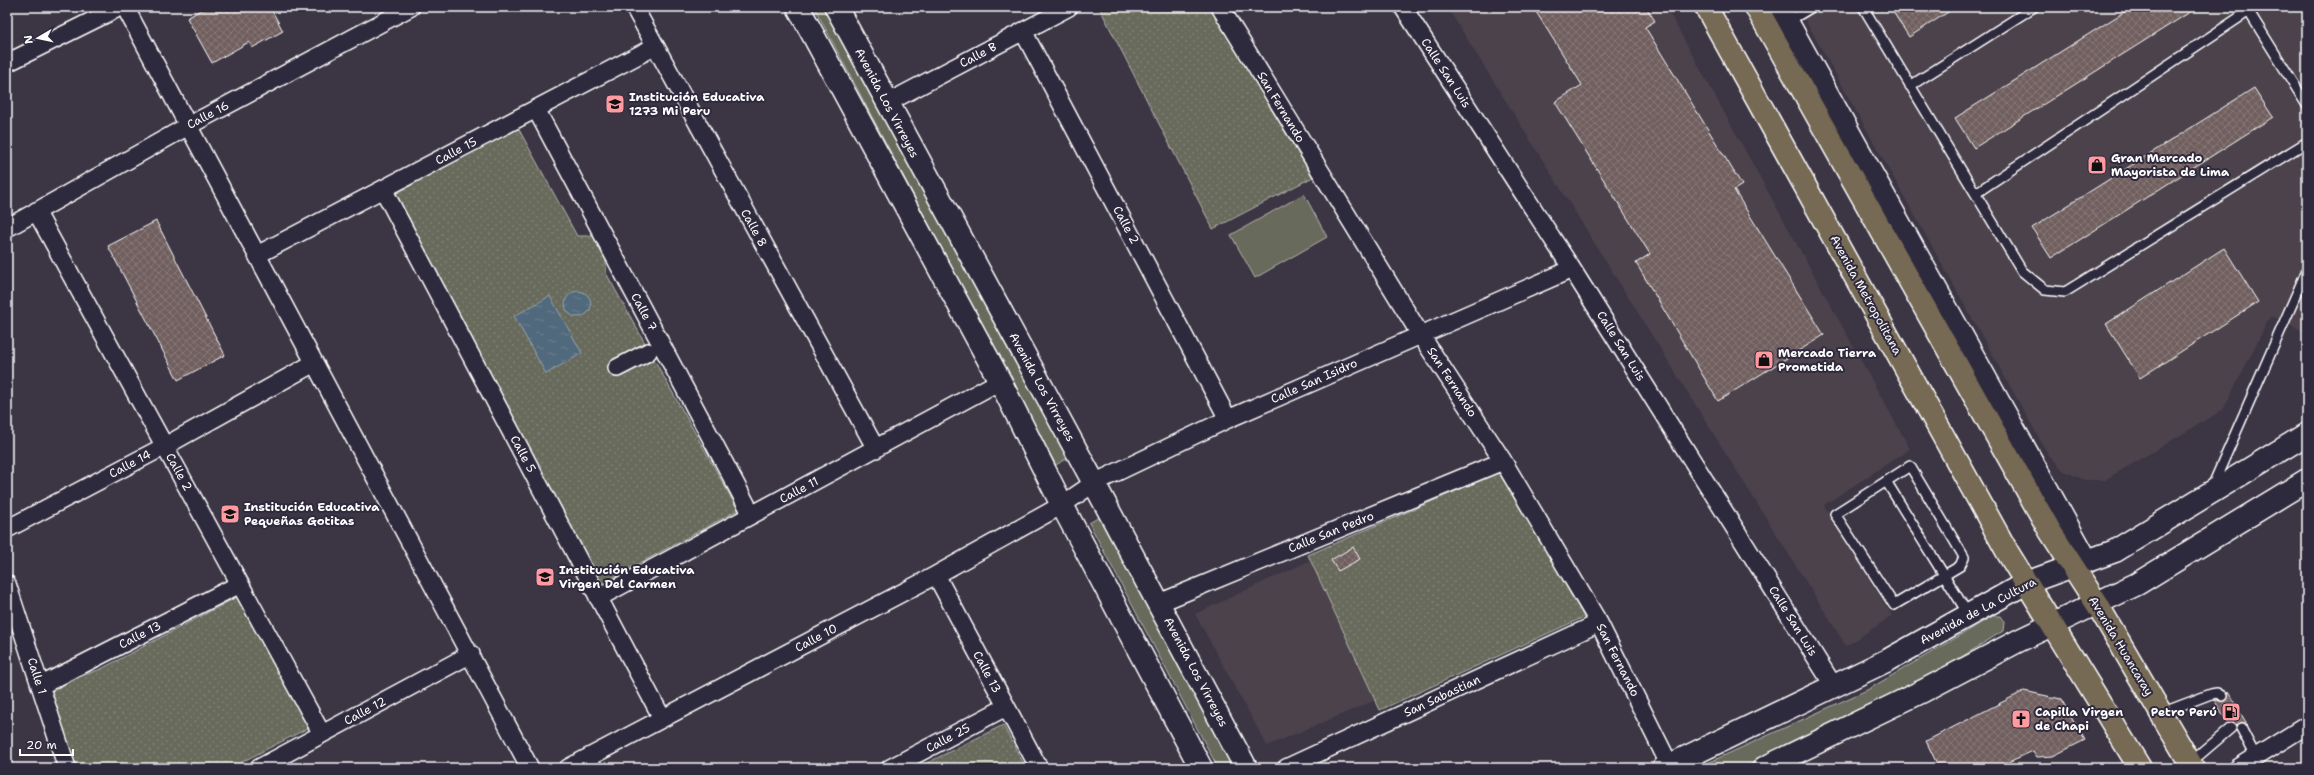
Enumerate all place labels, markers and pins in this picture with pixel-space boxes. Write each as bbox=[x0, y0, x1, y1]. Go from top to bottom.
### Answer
place label: Institución Educativa 1273 Mi Peru bbox=[629, 89, 765, 119]
school or university icon: Institución Educativa 1273 Mi Peru bbox=[604, 93, 626, 115]
place label: Gran Mercado Mayorista de Lima bbox=[2111, 150, 2230, 180]
shop icon: Gran Mercado Mayorista de Lima bbox=[2086, 154, 2108, 176]
place label: Mercado Tierra Prometida bbox=[1778, 345, 1877, 375]
shop icon: Mercado Tierra Prometida bbox=[1753, 349, 1775, 371]
place label: Institución Educativa Pequeñas Gotitas bbox=[244, 499, 380, 529]
school or university icon: Institución Educativa Pequeñas Gotitas bbox=[219, 503, 241, 525]
place label: Institución Educativa Virgen Del Carmen bbox=[559, 562, 695, 592]
school or university icon: Institución Educativa Virgen Del Carmen bbox=[534, 566, 556, 588]
fuel station icon: Petro Perú bbox=[2220, 701, 2242, 723]
place label: Capilla Virgen de Chapi bbox=[2035, 704, 2123, 734]
place label: Petro Perú bbox=[2151, 704, 2217, 720]
church icon: Capilla Virgen de Chapi bbox=[2010, 708, 2032, 730]

